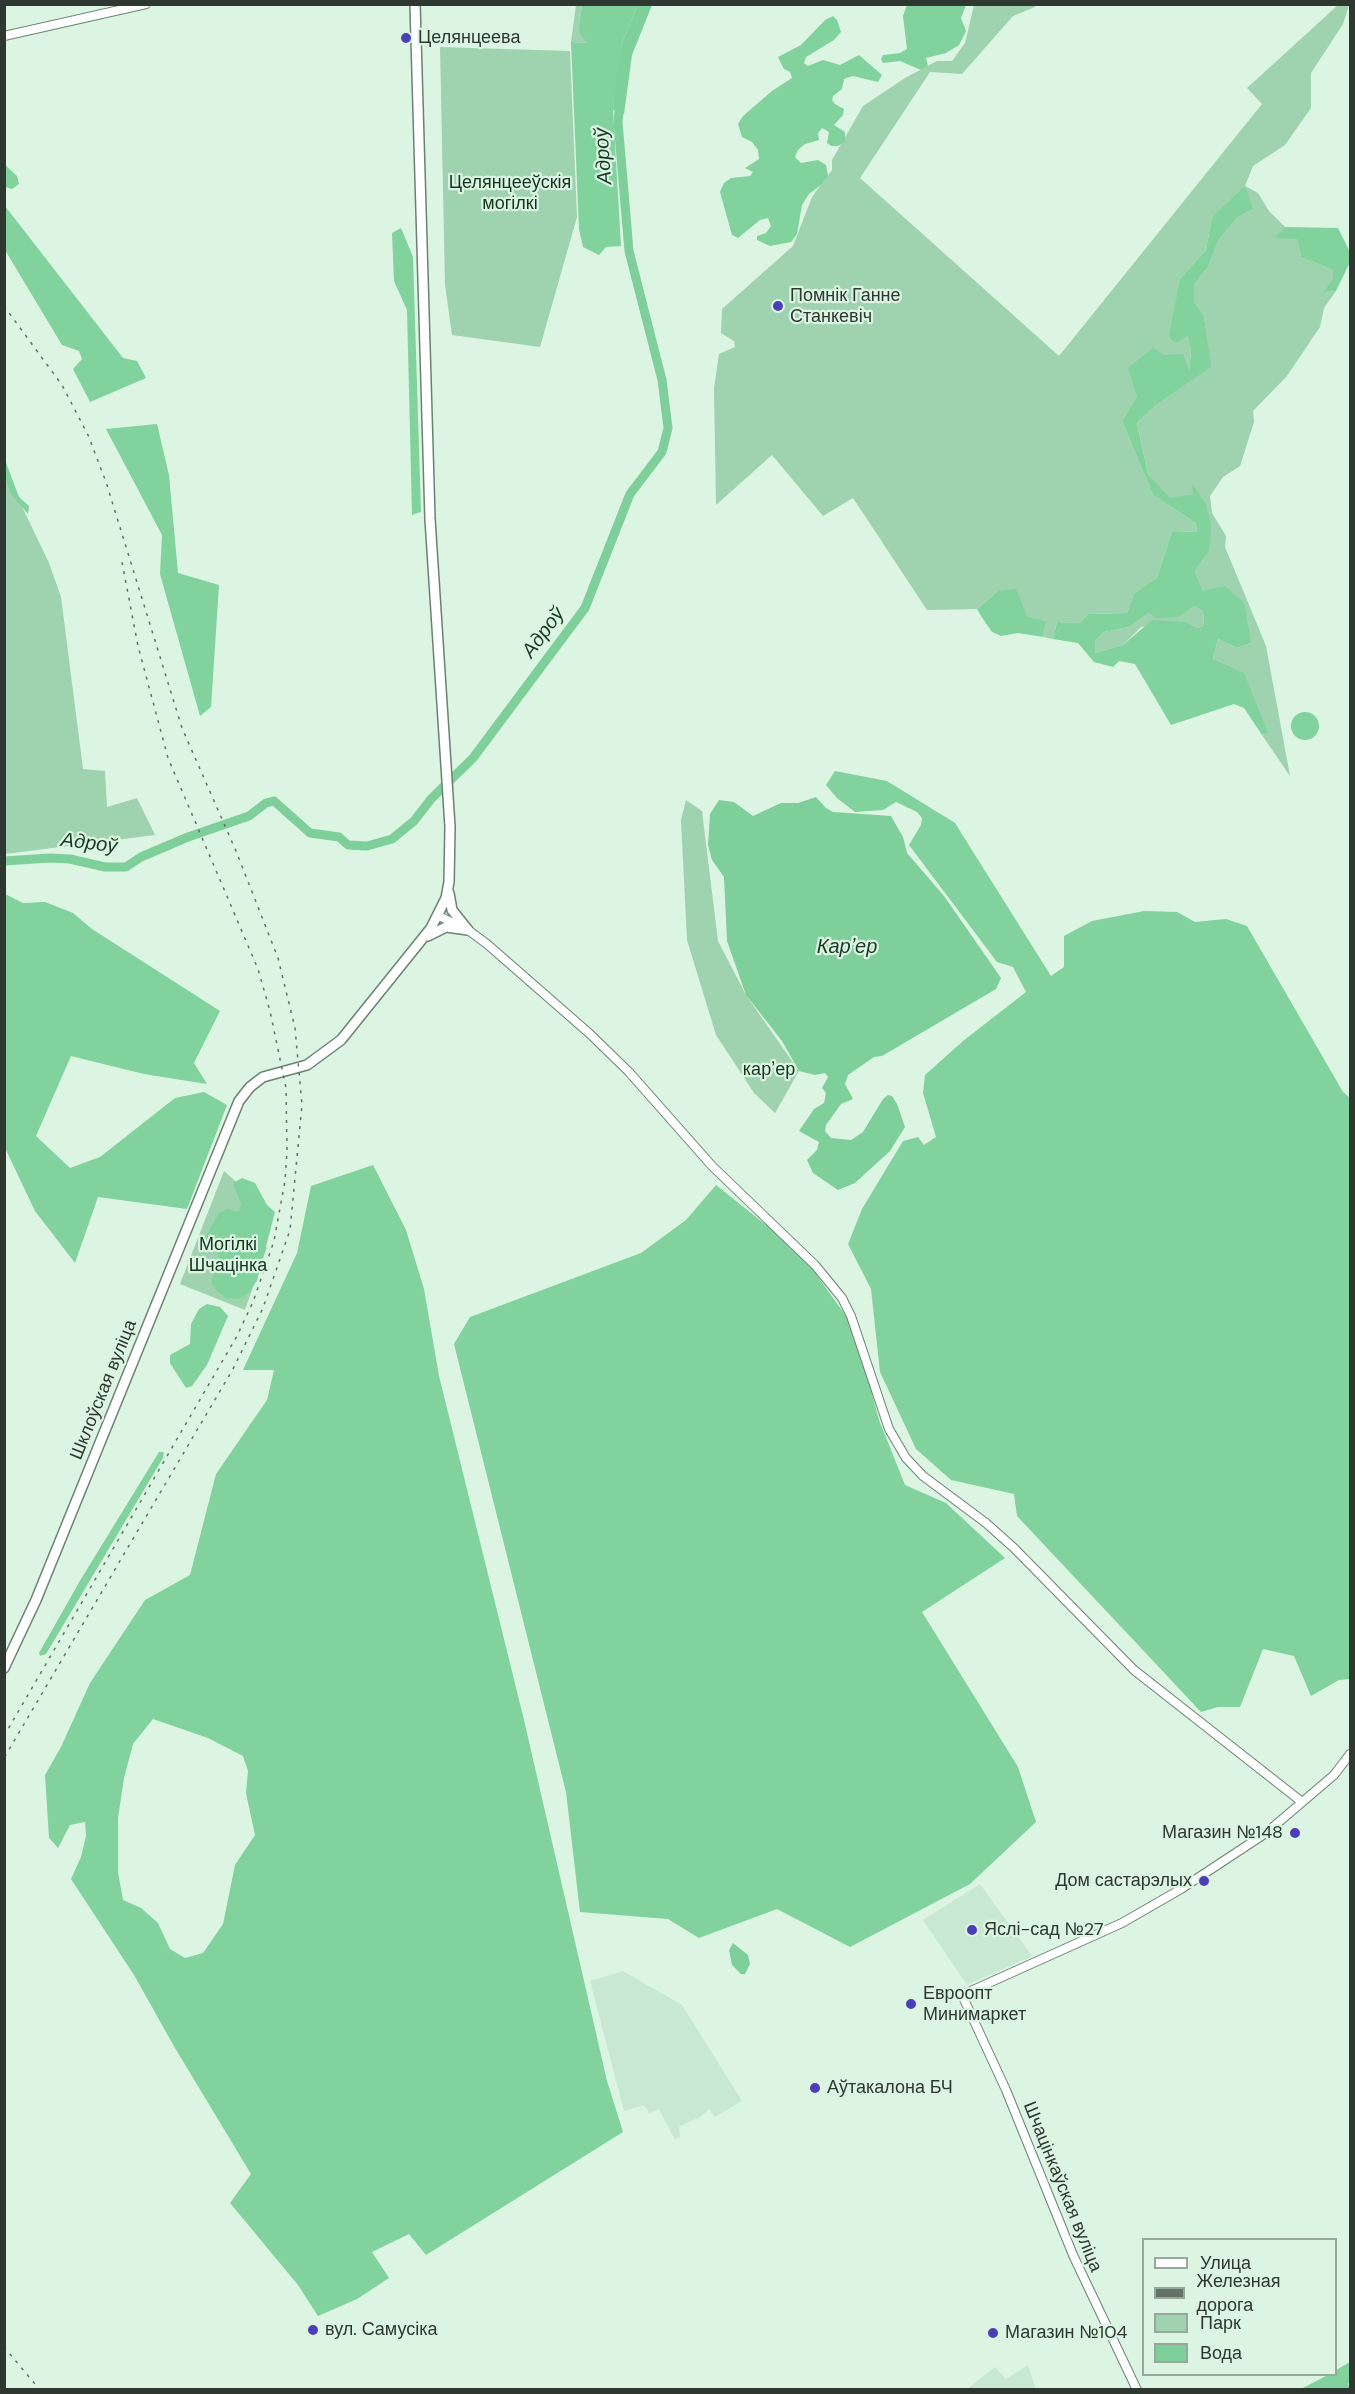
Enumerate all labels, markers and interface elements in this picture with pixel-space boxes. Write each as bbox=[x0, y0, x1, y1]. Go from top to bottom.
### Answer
place label: Целянцеева bbox=[418, 27, 520, 49]
marker: Целянцеева bbox=[399, 31, 413, 45]
water label: Адроў bbox=[590, 127, 618, 185]
park label: Целянцееўскія могілкі bbox=[449, 172, 571, 214]
place label: Помнік Ганне Станкевіч bbox=[790, 285, 901, 328]
marker: Помнік Ганне Станкевіч bbox=[771, 299, 785, 313]
water label: Адроў bbox=[518, 603, 570, 663]
water label: Адроў bbox=[59, 829, 119, 859]
water label: Карʼер bbox=[817, 936, 877, 960]
park label: карʼер bbox=[743, 1059, 795, 1081]
park label: Могілкі Шчацінка bbox=[189, 1234, 267, 1276]
street label: Шклоўская вуліца bbox=[66, 1317, 142, 1463]
place label: Магазин №148 bbox=[1162, 1822, 1283, 1844]
marker: Магазин №148 bbox=[1288, 1826, 1302, 1840]
place label: Дом састарэлых bbox=[1055, 1870, 1192, 1892]
marker: Дом састарэлых bbox=[1197, 1874, 1211, 1888]
place label: Яслі-сад №27 bbox=[984, 1919, 1104, 1941]
marker: Яслі-сад №27 bbox=[965, 1923, 979, 1937]
place label: Евроопт Минимаркет bbox=[923, 1983, 1026, 2026]
marker: Евроопт Минимаркет bbox=[904, 1997, 918, 2011]
place label: Аўтакалона БЧ bbox=[827, 2077, 953, 2099]
marker: Аўтакалона БЧ bbox=[808, 2081, 822, 2095]
street label: Шчацінкаўская вуліца bbox=[1018, 2099, 1106, 2275]
legend bbox=[1142, 2238, 1337, 2376]
text: Улица bbox=[1200, 2251, 1251, 2275]
text: Железная дорога bbox=[1197, 2269, 1280, 2317]
text: Парк bbox=[1200, 2311, 1241, 2335]
place label: вул. Самусіка bbox=[325, 2319, 437, 2341]
place label: Магазин №104 bbox=[1005, 2322, 1127, 2344]
marker: вул. Самусіка bbox=[306, 2323, 320, 2337]
marker: Магазин №104 bbox=[986, 2326, 1000, 2340]
text: Вода bbox=[1200, 2341, 1242, 2365]

